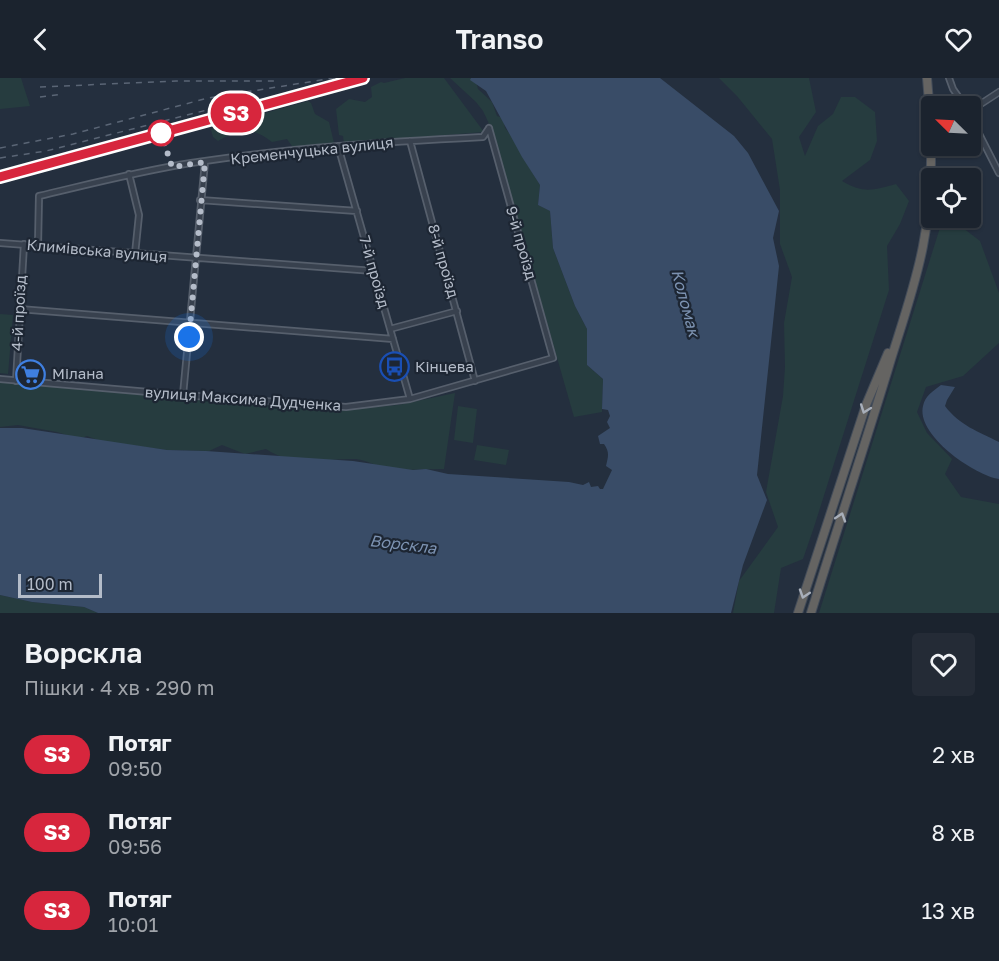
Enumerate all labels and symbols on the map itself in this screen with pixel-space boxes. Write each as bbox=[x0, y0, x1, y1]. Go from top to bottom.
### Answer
line badge: S3 bbox=[209, 93, 263, 132]
north arrow bbox=[921, 96, 981, 156]
unlabelled marker bbox=[148, 120, 174, 146]
street label: Кременчуцька вулиця bbox=[229, 132, 394, 168]
street label: 9-й проїзд bbox=[503, 204, 541, 282]
street label: 8-й проїзд bbox=[425, 222, 463, 300]
street label: 7-й проїзд bbox=[356, 233, 394, 310]
street label: Климівська вулиця bbox=[26, 235, 168, 265]
water label: Коломак bbox=[667, 267, 705, 341]
street label: 4-й проїзд bbox=[7, 275, 29, 351]
your location bbox=[174, 322, 204, 352]
bus stop icon: Кінцева bbox=[378, 351, 410, 383]
place label: Кінцева bbox=[415, 357, 474, 375]
supermarket icon: Мілана bbox=[15, 358, 47, 390]
place label: Мілана bbox=[52, 364, 104, 382]
street label: вулиця Максима Дудченка bbox=[144, 382, 342, 414]
one-way arrow bbox=[860, 402, 872, 413]
one-way arrow bbox=[834, 512, 846, 523]
water label: Ворскла bbox=[369, 530, 438, 558]
scale bar bbox=[18, 571, 102, 598]
one-way arrow bbox=[799, 588, 812, 599]

